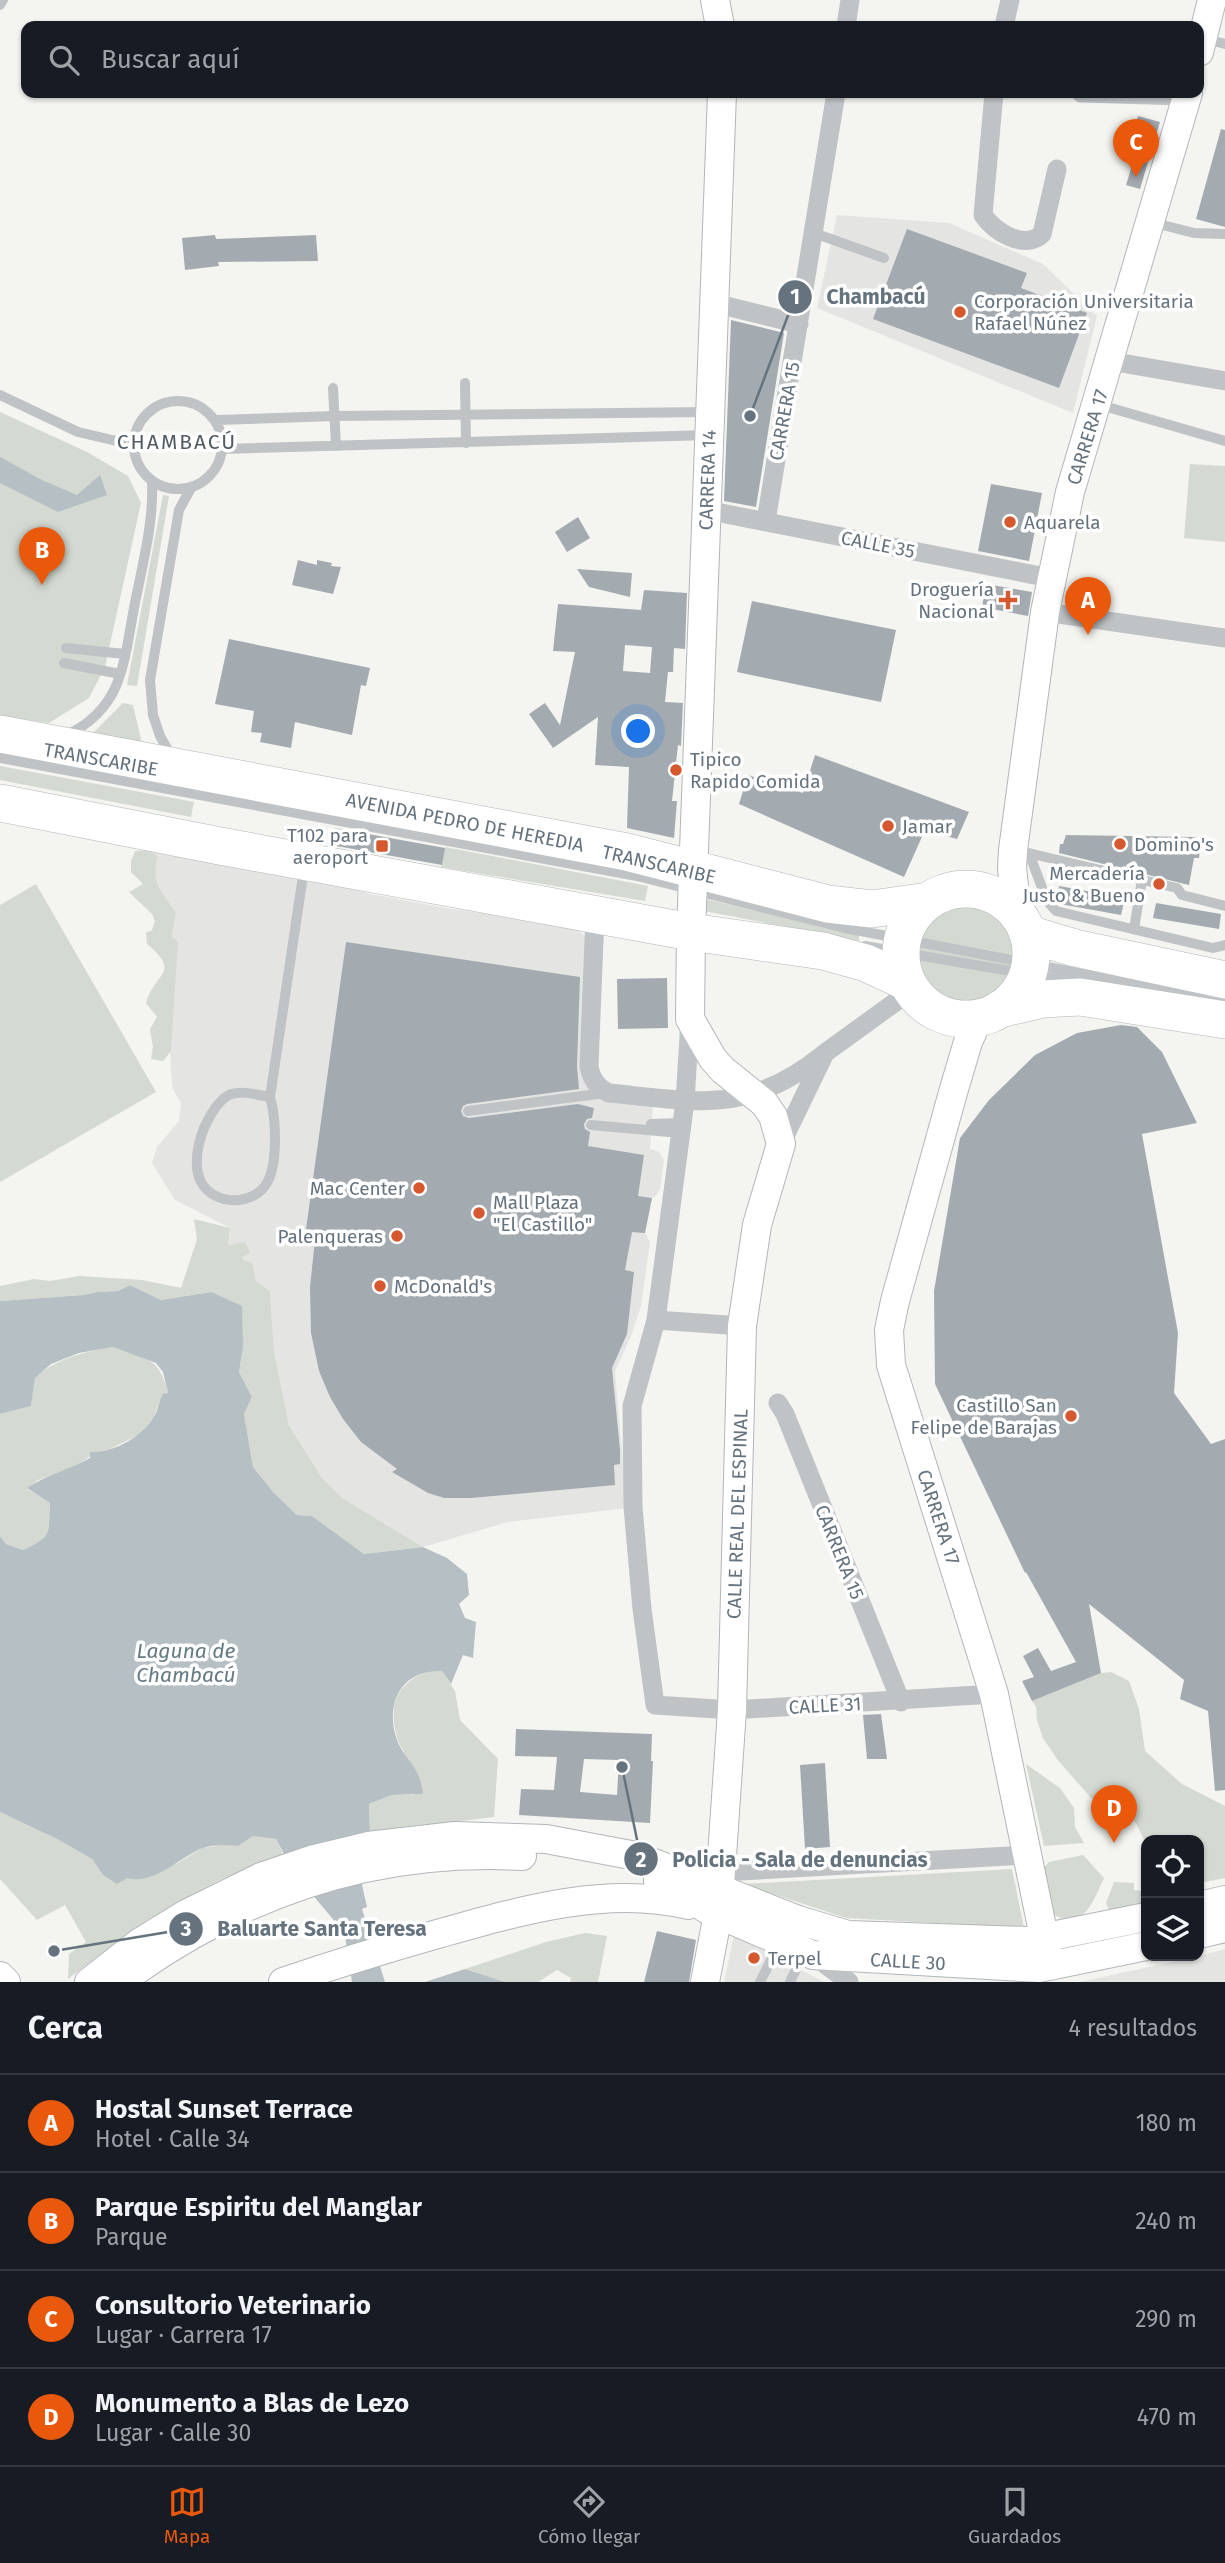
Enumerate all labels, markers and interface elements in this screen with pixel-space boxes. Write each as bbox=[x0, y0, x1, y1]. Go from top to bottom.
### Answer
search box bbox=[21, 21, 1204, 98]
icon: search bbox=[45, 41, 83, 79]
text: Buscar aquí bbox=[101, 44, 239, 75]
pin: C bbox=[1113, 119, 1159, 177]
callout: Chambacú bbox=[777, 276, 939, 318]
text: 1 bbox=[790, 284, 800, 310]
text: Chambacú bbox=[827, 284, 925, 310]
place label: Corporación Universitaria Rafael Núñez bbox=[974, 290, 1194, 335]
marker: Corporación Universitaria Rafael Núñez bbox=[952, 304, 968, 320]
street label: CARRERA 15 bbox=[764, 360, 804, 462]
street label: CARRERA 17 bbox=[1062, 387, 1113, 488]
district label: CHAMBACÚ bbox=[117, 429, 237, 455]
street label: CARRERA 14 bbox=[694, 429, 721, 531]
place label: Aquarela bbox=[1024, 511, 1101, 534]
marker: Aquarela bbox=[1002, 514, 1018, 530]
street label: CALLE 35 bbox=[839, 526, 917, 563]
pin: B bbox=[19, 527, 65, 585]
pin: A bbox=[1065, 577, 1111, 635]
place label: Droguería Nacional bbox=[910, 578, 994, 623]
marker: Droguería Nacional bbox=[1000, 592, 1016, 608]
your location bbox=[621, 714, 655, 748]
street label: TRANSCARIBE bbox=[42, 738, 160, 781]
place label: Tipico Rapido Comida bbox=[690, 748, 820, 793]
marker: Tipico Rapido Comida bbox=[668, 762, 684, 778]
street label: AVENIDA PEDRO DE HEREDIA bbox=[344, 788, 586, 857]
place label: Jamar bbox=[902, 815, 953, 838]
marker: Jamar bbox=[880, 818, 896, 834]
place label: T102 para aeroport bbox=[287, 824, 368, 869]
place label: Domino's bbox=[1134, 833, 1214, 856]
marker: Domino's bbox=[1112, 836, 1128, 852]
marker: T102 para aeroport bbox=[374, 838, 390, 854]
street label: TRANSCARIBE bbox=[600, 840, 718, 889]
place label: Mercadería Justo & Bueno bbox=[1022, 862, 1145, 907]
marker: Mercadería Justo & Bueno bbox=[1151, 876, 1167, 892]
place label: Mac Center bbox=[310, 1177, 406, 1200]
marker: Mac Center bbox=[411, 1180, 427, 1196]
place label: Mall Plaza "El Castillo" bbox=[493, 1191, 592, 1236]
marker: Mall Plaza "El Castillo" bbox=[471, 1205, 487, 1221]
place label: Palenqueras bbox=[277, 1225, 383, 1248]
marker: Palenqueras bbox=[389, 1228, 405, 1244]
place label: McDonald's bbox=[394, 1275, 492, 1298]
marker: McDonald's bbox=[372, 1278, 388, 1294]
place label: Castillo San Felipe de Barajas bbox=[911, 1394, 1057, 1439]
street label: CALLE REAL DEL ESPINAL bbox=[722, 1408, 753, 1619]
marker: Castillo San Felipe de Barajas bbox=[1063, 1408, 1079, 1424]
street label: CARRERA 17 bbox=[912, 1467, 965, 1568]
street label: CARRERA 15 bbox=[810, 1502, 869, 1603]
water label: Laguna de Chambacú bbox=[136, 1638, 236, 1688]
street label: CALLE 31 bbox=[788, 1692, 862, 1719]
pin: D bbox=[1091, 1785, 1137, 1843]
map controls bbox=[1141, 1835, 1204, 1961]
button: locate bbox=[1141, 1835, 1204, 1898]
callout: Policia - Sala de denuncias bbox=[623, 1838, 942, 1880]
text: 2 bbox=[636, 1847, 647, 1873]
text: Policia - Sala de denuncias bbox=[672, 1847, 928, 1873]
button: layers bbox=[1141, 1898, 1204, 1961]
callout: Baluarte Santa Teresa bbox=[169, 1908, 441, 1950]
text: 3 bbox=[180, 1916, 192, 1942]
text: Baluarte Santa Teresa bbox=[217, 1916, 427, 1942]
place label: Terpel bbox=[768, 1947, 822, 1970]
street label: CALLE 30 bbox=[870, 1948, 946, 1975]
marker: Terpel bbox=[746, 1950, 762, 1966]
text: Cerca bbox=[28, 2010, 103, 2046]
text: 4 resultados bbox=[1068, 2014, 1197, 2042]
text: Hostal Sunset Terrace bbox=[95, 2094, 353, 2125]
text: A bbox=[44, 2109, 58, 2137]
text: 180 m bbox=[1136, 2109, 1197, 2137]
text: Hotel · Calle 34 bbox=[95, 2125, 250, 2153]
text: Parque Espiritu del Manglar bbox=[95, 2192, 422, 2223]
text: B bbox=[44, 2207, 58, 2235]
text: 240 m bbox=[1135, 2207, 1197, 2235]
text: Parque bbox=[95, 2223, 167, 2251]
text: Consultorio Veterinario bbox=[95, 2290, 371, 2321]
text: C bbox=[44, 2305, 58, 2333]
text: 290 m bbox=[1135, 2305, 1197, 2333]
text: Lugar · Carrera 17 bbox=[95, 2321, 272, 2349]
text: Monumento a Blas de Lezo bbox=[95, 2388, 409, 2419]
text: D bbox=[44, 2403, 58, 2431]
text: 470 m bbox=[1137, 2403, 1197, 2431]
text: Lugar · Calle 30 bbox=[95, 2419, 251, 2447]
tab: Mapa bbox=[164, 2483, 210, 2548]
tab: Cómo llegar bbox=[538, 2483, 640, 2548]
tab: Guardados bbox=[968, 2483, 1061, 2548]

